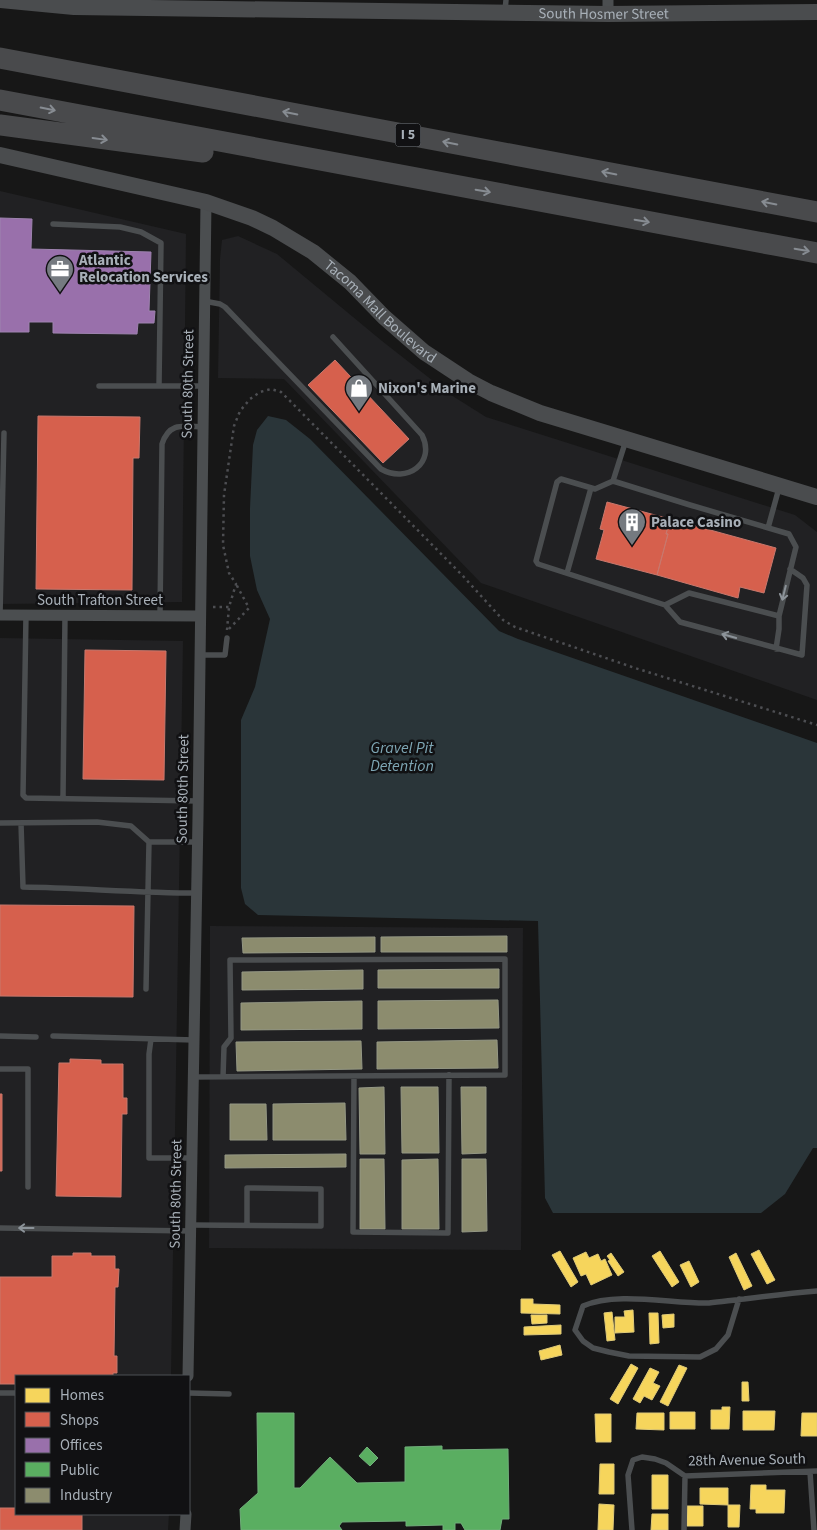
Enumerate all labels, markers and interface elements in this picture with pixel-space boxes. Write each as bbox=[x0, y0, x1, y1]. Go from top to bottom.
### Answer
street label: South Hosmer Street bbox=[538, 3, 669, 25]
one-way arrow bbox=[39, 105, 55, 114]
one-way arrow bbox=[282, 107, 298, 117]
road number: I 5 bbox=[396, 124, 420, 146]
one-way arrow bbox=[92, 134, 108, 144]
one-way arrow bbox=[442, 137, 458, 147]
one-way arrow bbox=[602, 167, 618, 177]
one-way arrow bbox=[474, 187, 490, 197]
one-way arrow bbox=[761, 197, 777, 207]
one-way arrow bbox=[634, 216, 650, 226]
one-way arrow bbox=[794, 246, 810, 256]
place label: Atlantic Relocation Services bbox=[78, 250, 208, 288]
office icon: Atlantic Relocation Services bbox=[45, 254, 75, 293]
street label: Tacoma Mall Boulevard bbox=[320, 255, 441, 368]
street label: South 80th Street bbox=[177, 329, 199, 439]
shop icon: Nixon's Marine bbox=[344, 373, 374, 412]
place label: Nixon's Marine bbox=[378, 378, 476, 399]
building icon: Palace Casino bbox=[617, 507, 647, 546]
place label: Palace Casino bbox=[651, 512, 741, 533]
one-way arrow bbox=[779, 584, 789, 600]
street label: South Trafton Street bbox=[37, 590, 163, 611]
one-way arrow bbox=[722, 631, 738, 640]
street label: South 80th Street bbox=[172, 734, 194, 844]
water label: Gravel Pit Detention bbox=[370, 737, 434, 777]
street label: South 80th Street bbox=[165, 1139, 187, 1249]
one-way arrow bbox=[18, 1223, 34, 1233]
legend bbox=[15, 1375, 190, 1515]
text: Homes bbox=[60, 1385, 104, 1406]
text: Shops bbox=[60, 1410, 99, 1431]
text: Offices bbox=[60, 1435, 103, 1456]
street label: 28th Avenue South bbox=[688, 1448, 806, 1472]
text: Public bbox=[60, 1460, 99, 1481]
text: Industry bbox=[60, 1485, 112, 1506]

